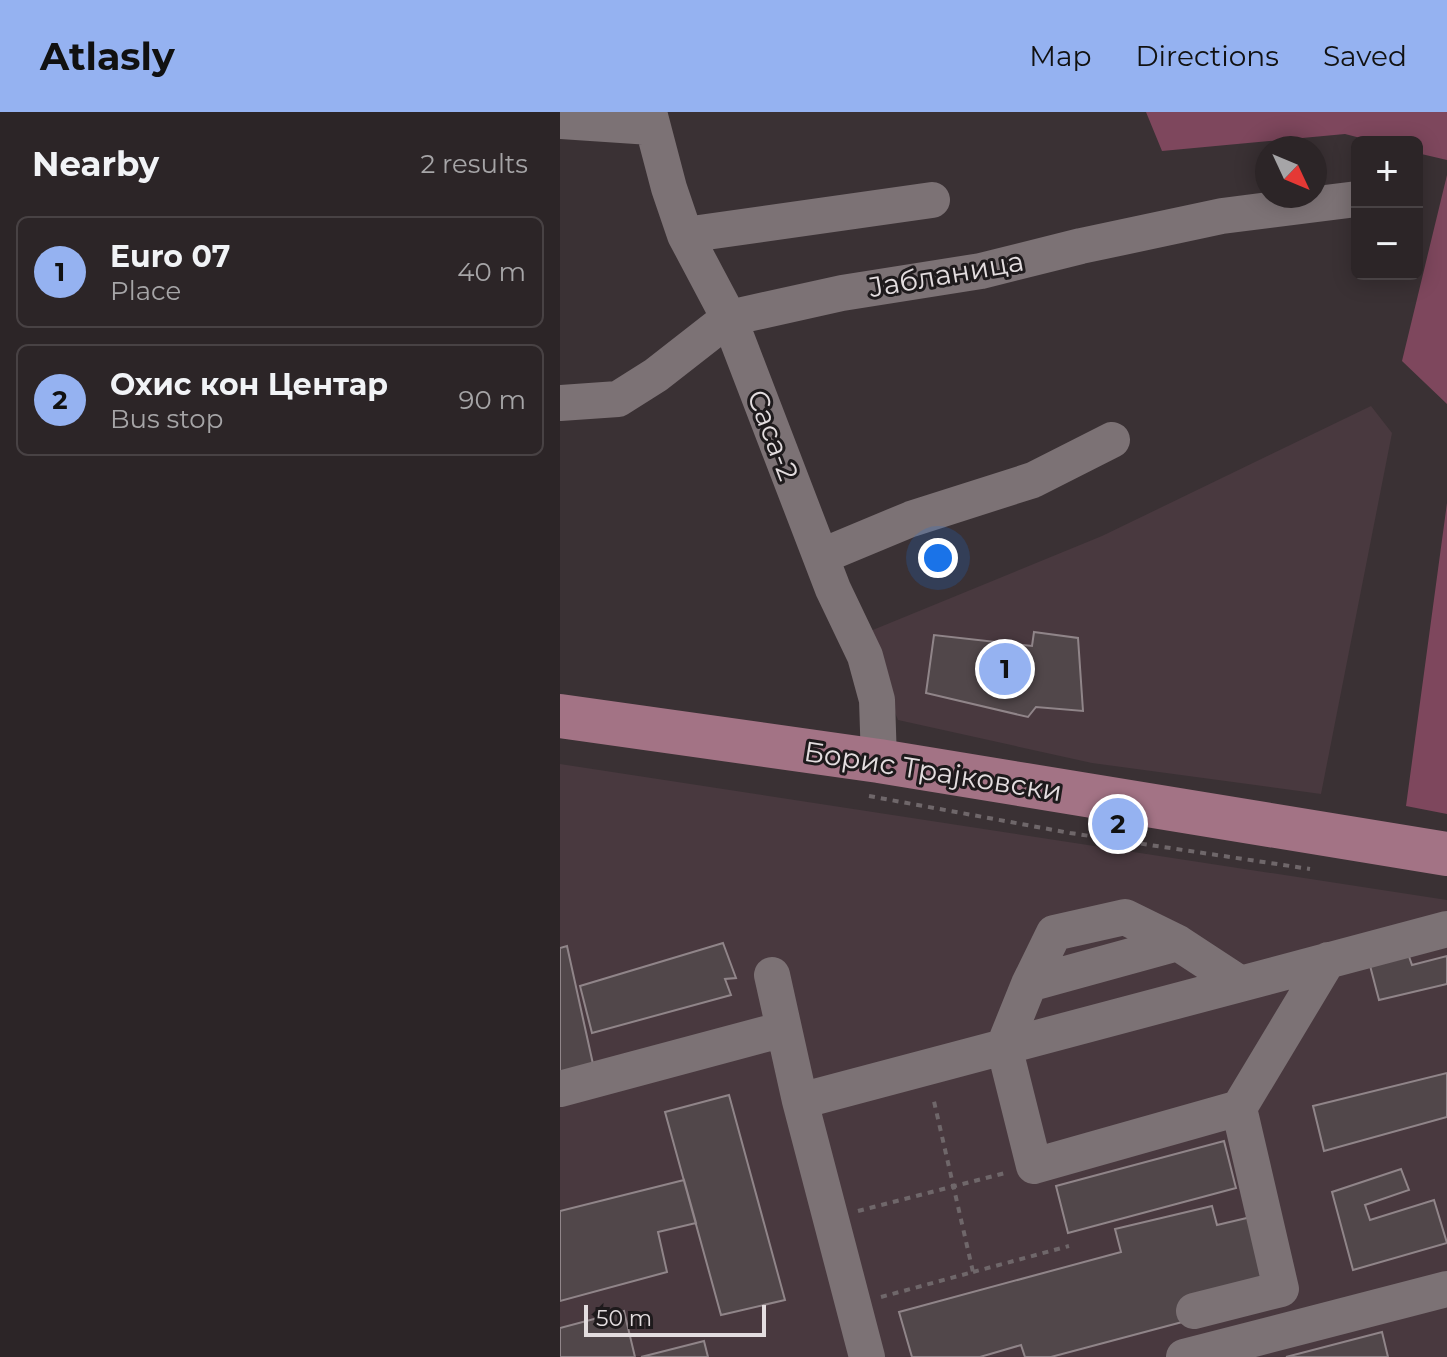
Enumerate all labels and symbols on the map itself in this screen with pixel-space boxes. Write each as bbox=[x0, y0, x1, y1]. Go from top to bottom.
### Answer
north arrow bbox=[1255, 136, 1327, 208]
street label: Јабланица bbox=[866, 244, 1026, 304]
street label: Саса-2 bbox=[740, 385, 806, 485]
your location bbox=[918, 538, 958, 578]
pin: 1 bbox=[979, 639, 1031, 699]
street label: Борис Трајковски bbox=[802, 734, 1064, 808]
pin: 2 bbox=[1092, 794, 1144, 854]
scale bar bbox=[584, 1301, 766, 1337]

